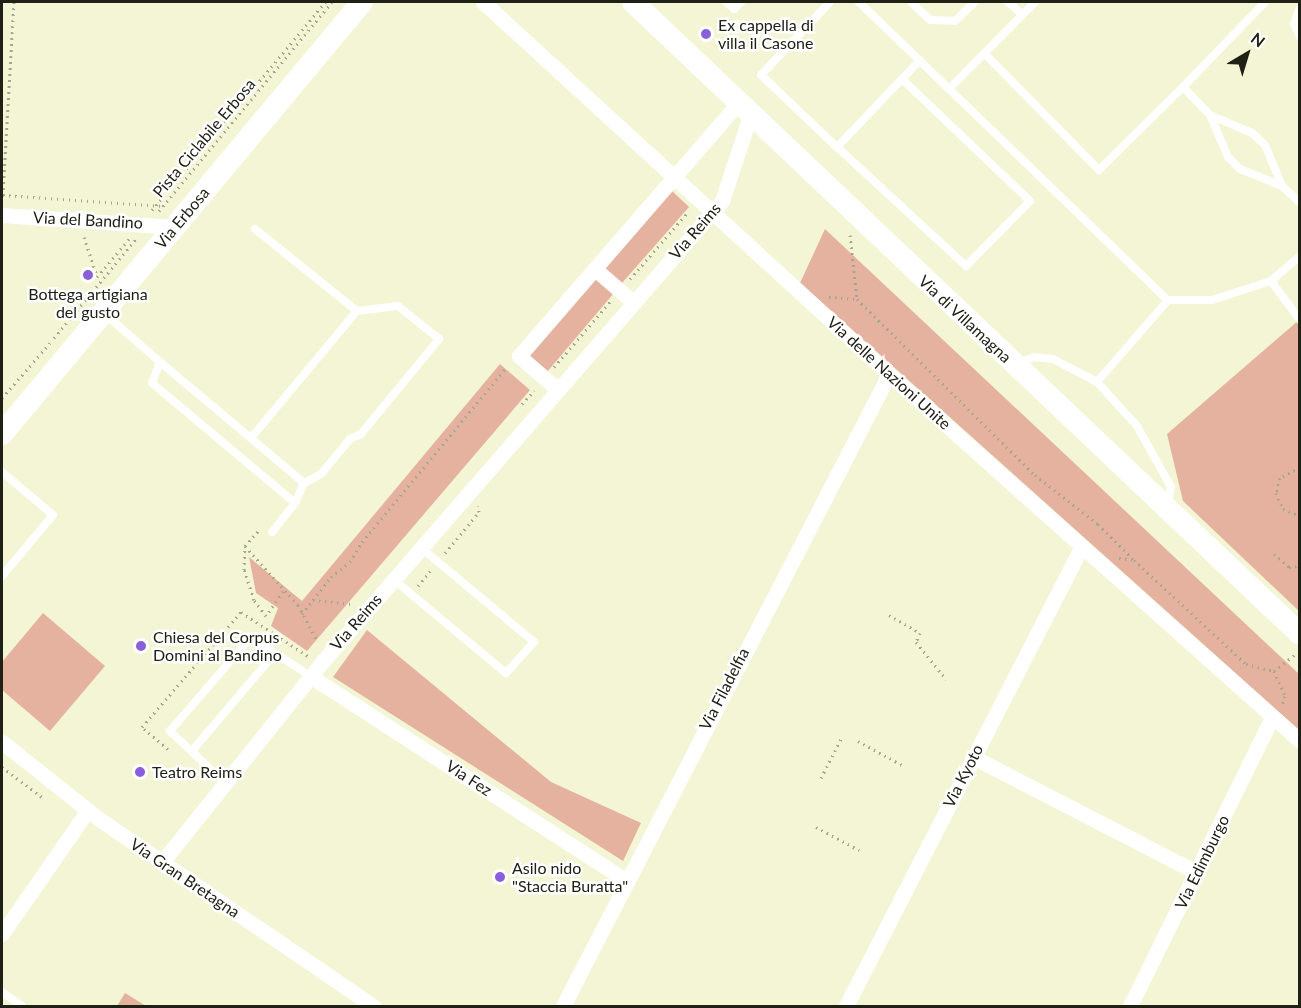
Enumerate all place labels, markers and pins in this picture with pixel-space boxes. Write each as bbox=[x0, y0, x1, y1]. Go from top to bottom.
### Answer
place label: Ex cappella di villa il Casone bbox=[718, 15, 814, 53]
marker: Ex cappella di villa il Casone bbox=[699, 27, 713, 41]
marker: Bottega artigiana del gusto bbox=[81, 268, 95, 282]
place label: Bottega artigiana del gusto bbox=[28, 284, 148, 322]
place label: Chiesa del Corpus Domini al Bandino bbox=[153, 627, 282, 665]
marker: Chiesa del Corpus Domini al Bandino bbox=[134, 639, 148, 653]
place label: Teatro Reims bbox=[152, 762, 242, 782]
marker: Teatro Reims bbox=[133, 765, 147, 779]
place label: Asilo nido "Staccia Buratta" bbox=[512, 858, 628, 896]
marker: Asilo nido "Staccia Buratta" bbox=[493, 870, 507, 884]

